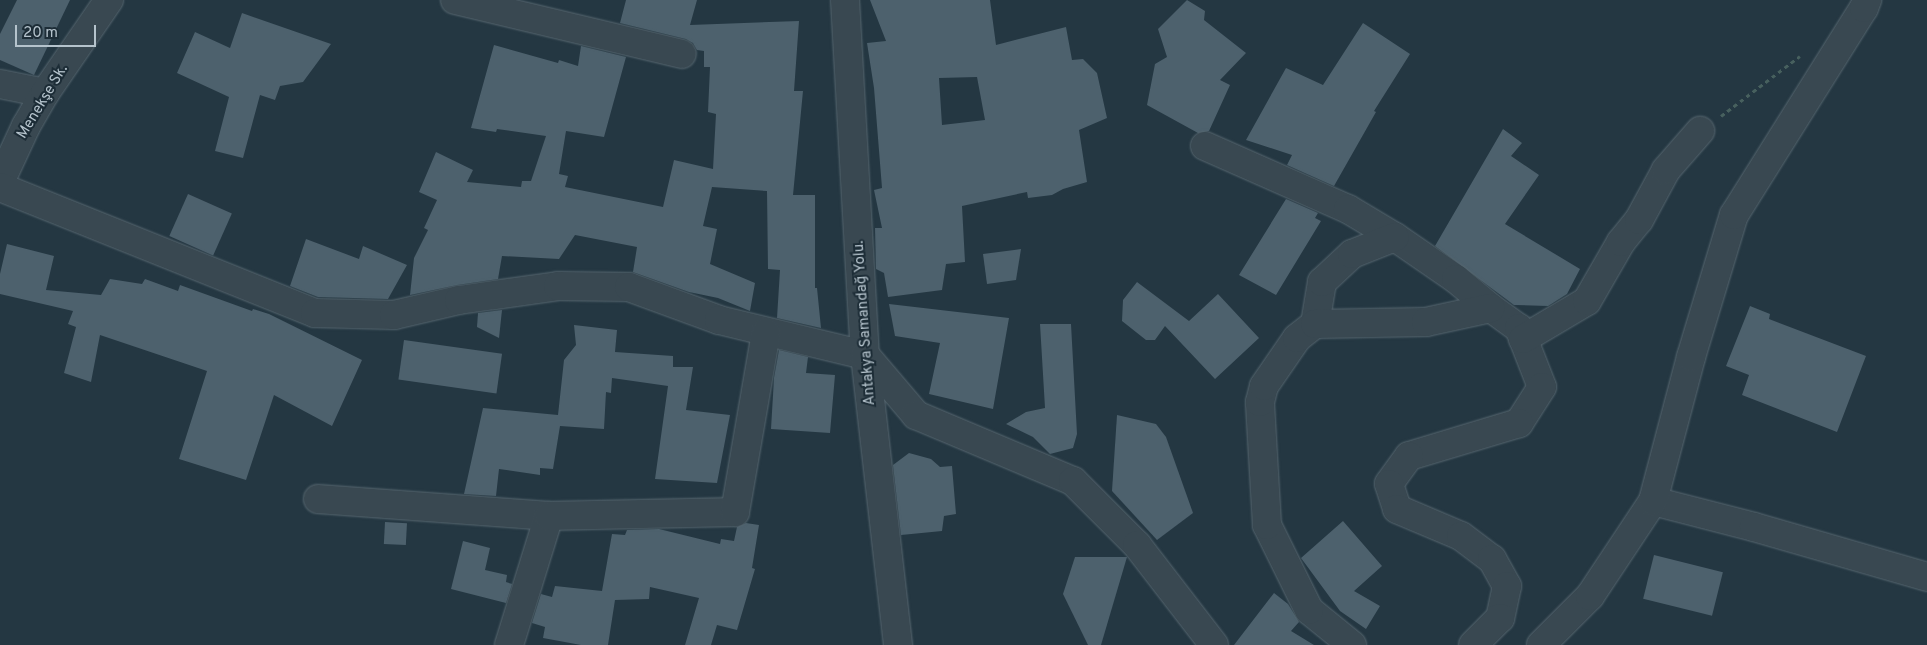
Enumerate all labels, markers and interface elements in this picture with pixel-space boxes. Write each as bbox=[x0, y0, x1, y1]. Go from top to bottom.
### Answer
scale bar bbox=[18, 15, 99, 47]
text: 20 m bbox=[23, 24, 58, 43]
street label: Menekşe Sk. bbox=[14, 62, 72, 142]
street label: Antakya Samandağ Yolu. bbox=[850, 240, 880, 406]

